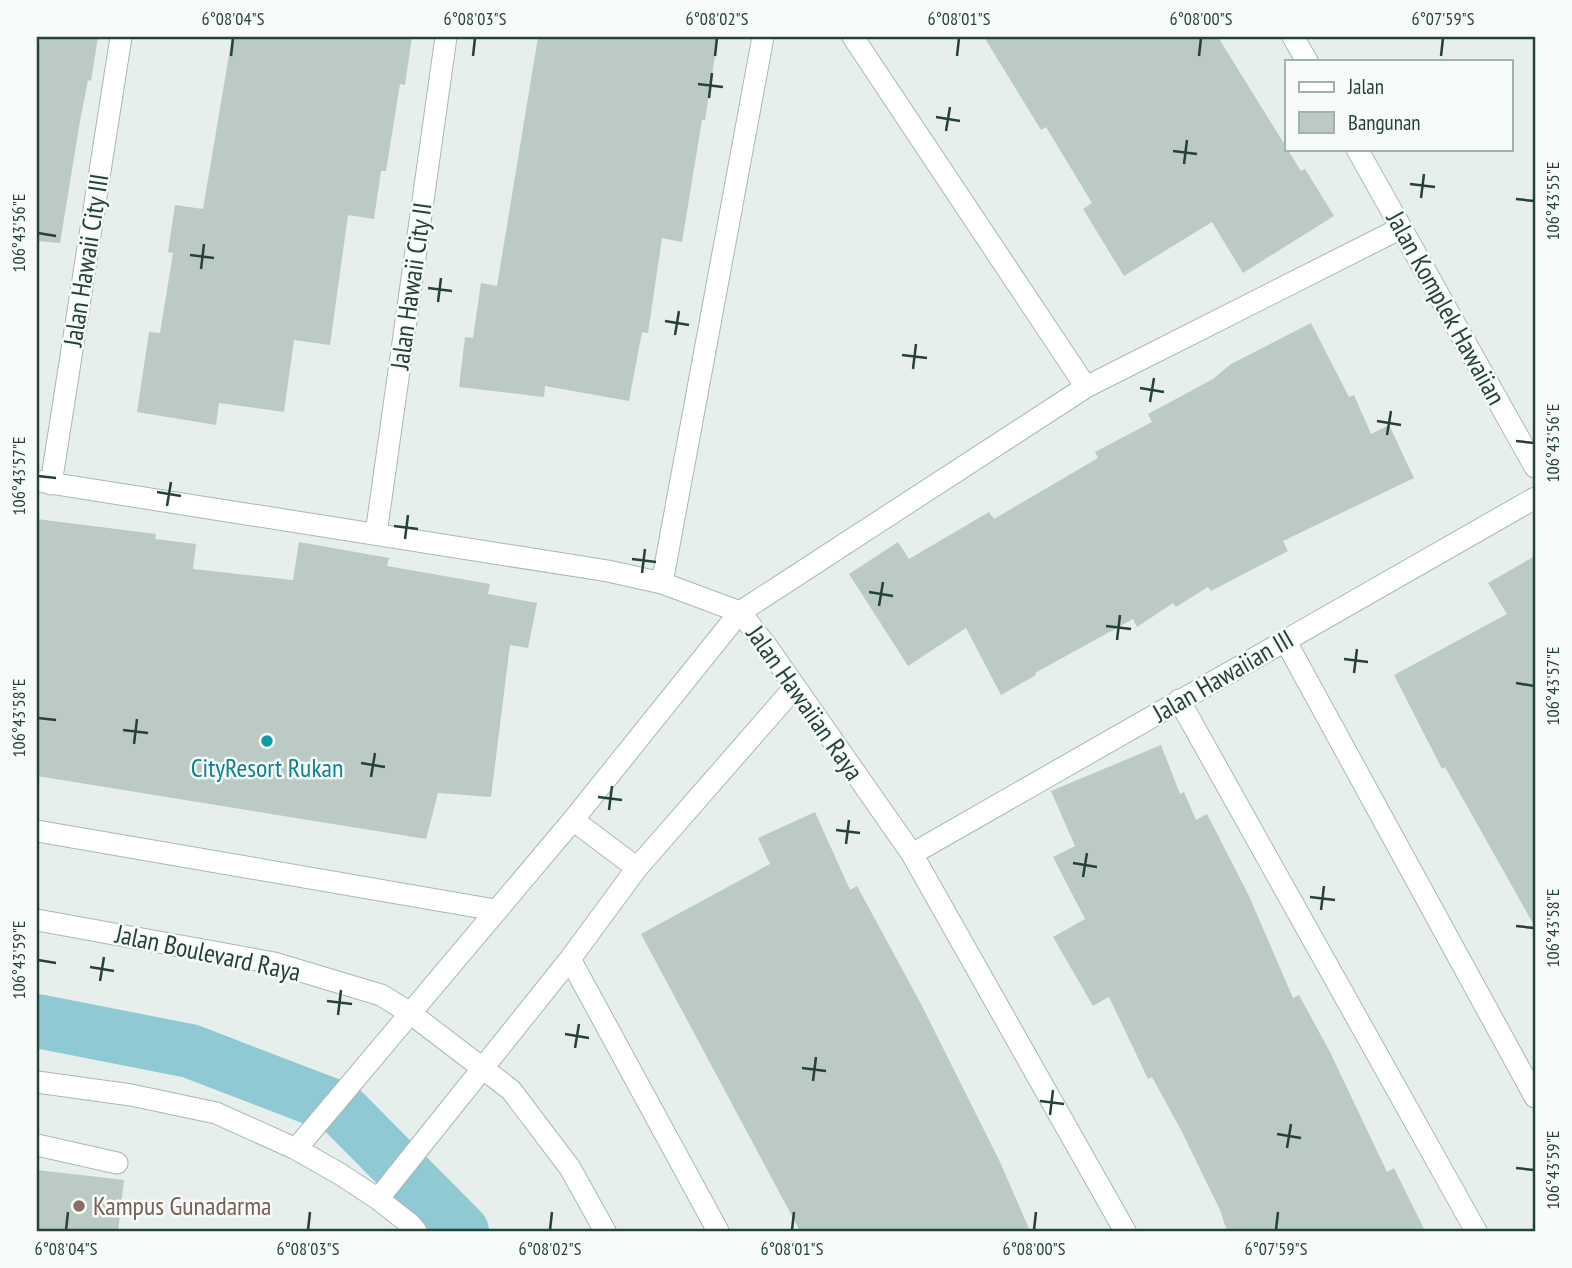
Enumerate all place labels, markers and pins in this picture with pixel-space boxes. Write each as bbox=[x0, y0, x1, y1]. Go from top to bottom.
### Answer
marker: CityResort Rukan bbox=[259, 733, 275, 749]
place label: CityResort Rukan bbox=[191, 751, 343, 784]
place label: Kampus Gunadarma bbox=[93, 1189, 272, 1222]
marker: Kampus Gunadarma bbox=[71, 1198, 87, 1214]

